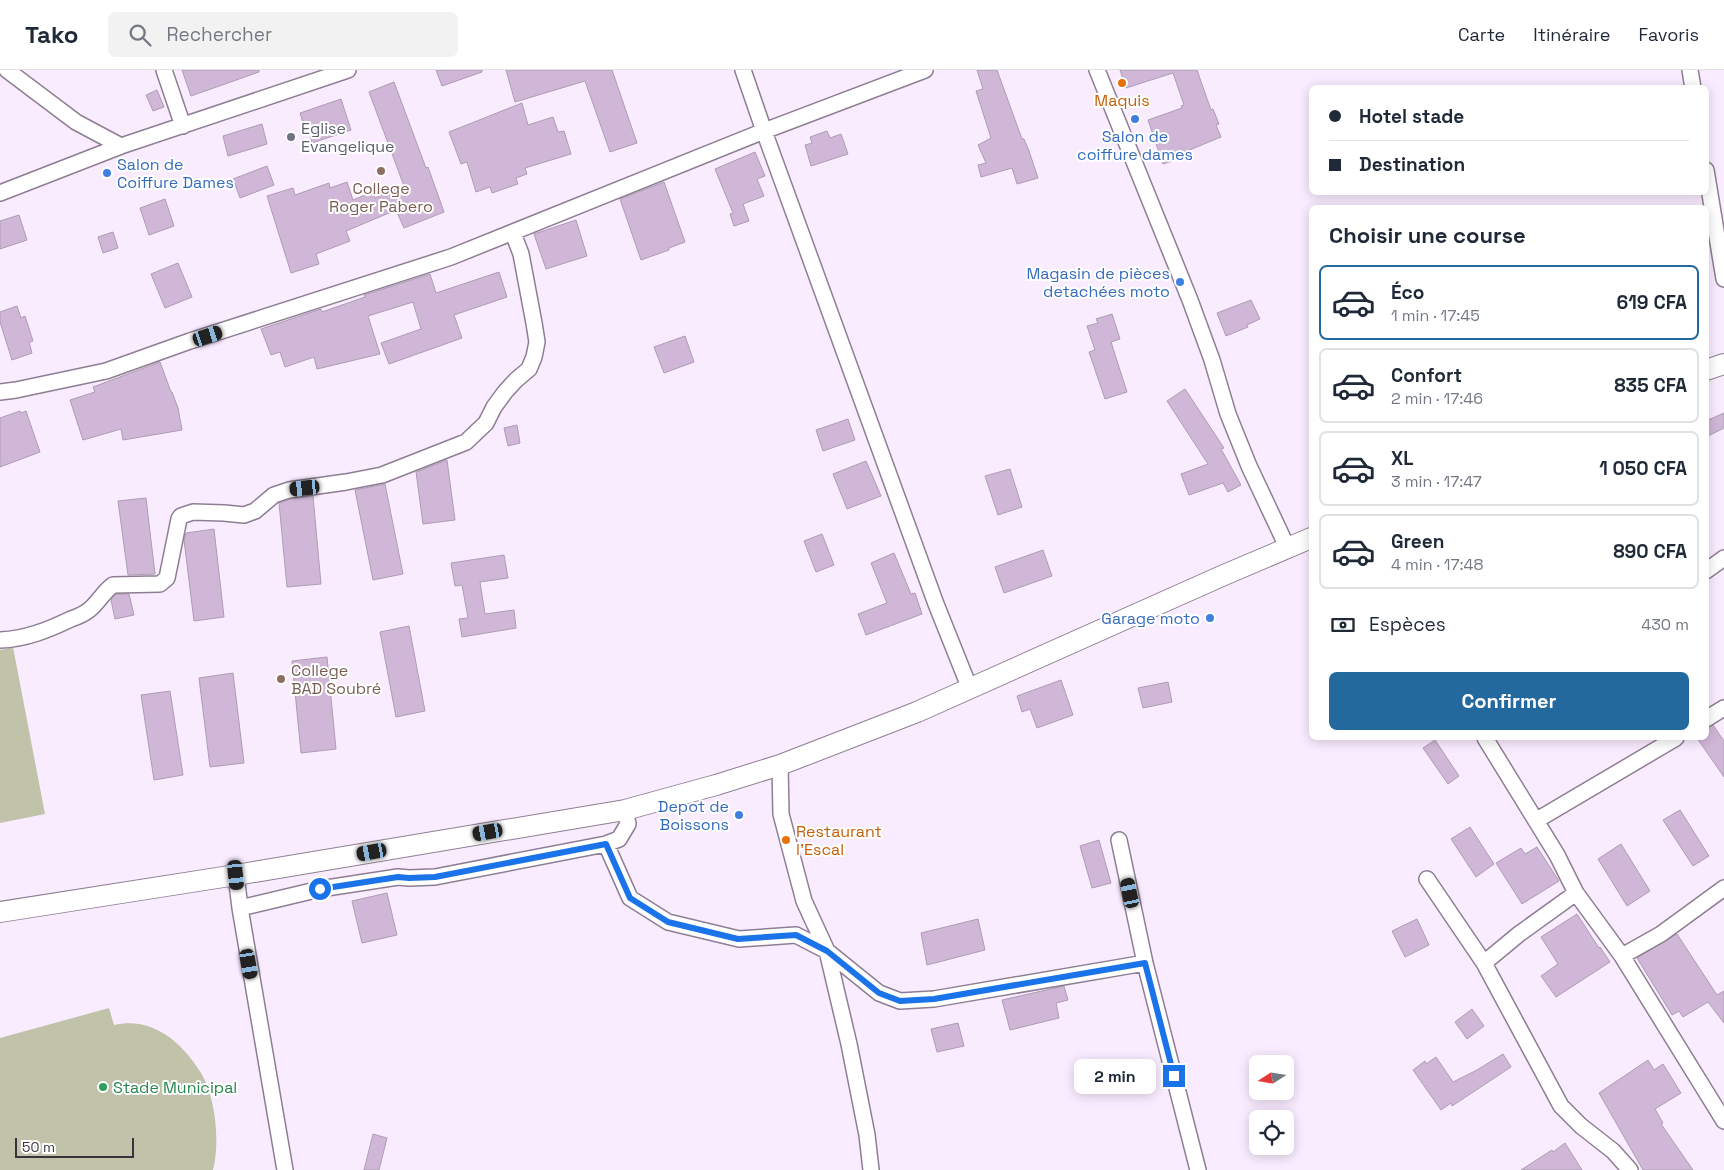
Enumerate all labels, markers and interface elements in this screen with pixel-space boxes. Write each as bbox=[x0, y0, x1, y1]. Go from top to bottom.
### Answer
search box bbox=[108, 12, 458, 57]
text: Tako bbox=[25, 19, 78, 50]
icon: search bbox=[126, 21, 154, 49]
text: Rechercher bbox=[166, 22, 272, 47]
text: Carte bbox=[1458, 23, 1505, 46]
text: Itinéraire bbox=[1533, 23, 1610, 46]
text: Favoris bbox=[1638, 23, 1699, 46]
marker: Maquis bbox=[1116, 77, 1128, 89]
place label: Maquis bbox=[1094, 90, 1150, 111]
text: Hotel stade bbox=[1359, 104, 1464, 129]
marker: Salon de coiffure dames bbox=[1129, 113, 1141, 125]
place label: Eglise Evangelique bbox=[301, 118, 395, 157]
place label: Salon de coiffure dames bbox=[1077, 126, 1193, 165]
marker: Eglise Evangelique bbox=[285, 131, 297, 143]
text: Destination bbox=[1359, 152, 1465, 177]
place label: Salon de Coiffure Dames bbox=[117, 154, 234, 193]
marker: College Roger Pabero bbox=[375, 165, 387, 177]
marker: Salon de Coiffure Dames bbox=[101, 167, 113, 179]
place label: College Roger Pabero bbox=[329, 178, 433, 217]
text: Choisir une course bbox=[1329, 221, 1526, 249]
place label: Magasin de pièces detachées moto bbox=[1026, 263, 1170, 302]
marker: Magasin de pièces detachées moto bbox=[1174, 276, 1186, 288]
icon: car bbox=[1331, 280, 1376, 325]
text: Éco bbox=[1391, 280, 1424, 305]
text: 619 CFA bbox=[1617, 290, 1687, 315]
text: 1 min · 17:45 bbox=[1391, 305, 1480, 326]
car bbox=[191, 324, 224, 348]
icon: car bbox=[1331, 363, 1376, 408]
text: Confort bbox=[1391, 363, 1462, 388]
text: 835 CFA bbox=[1614, 373, 1687, 398]
text: 2 min · 17:46 bbox=[1391, 388, 1483, 409]
icon: car bbox=[1331, 446, 1376, 491]
text: XL bbox=[1391, 446, 1414, 471]
text: 1 050 CFA bbox=[1599, 456, 1687, 481]
text: 3 min · 17:47 bbox=[1391, 471, 1482, 492]
car bbox=[289, 479, 320, 497]
icon: car bbox=[1331, 529, 1376, 574]
text: Green bbox=[1391, 529, 1444, 554]
text: 890 CFA bbox=[1613, 539, 1687, 564]
text: 4 min · 17:48 bbox=[1391, 554, 1484, 575]
place label: Garage moto bbox=[1101, 608, 1200, 629]
icon: cash bbox=[1329, 611, 1357, 639]
marker: Garage moto bbox=[1204, 612, 1216, 624]
text: Espèces bbox=[1369, 612, 1446, 637]
text: 430 m bbox=[1641, 614, 1689, 635]
place label: College BAD Soubré bbox=[291, 660, 381, 699]
button: Confirmer bbox=[1329, 672, 1689, 730]
marker: College BAD Soubré bbox=[275, 673, 287, 685]
place label: Depot de Boissons bbox=[658, 796, 729, 835]
marker: Depot de Boissons bbox=[733, 809, 745, 821]
place label: Restaurant l'Escal bbox=[796, 821, 882, 860]
car bbox=[471, 822, 504, 842]
marker: Restaurant l'Escal bbox=[780, 834, 792, 846]
car bbox=[355, 842, 388, 862]
car bbox=[226, 859, 245, 891]
car bbox=[1119, 877, 1140, 909]
route start bbox=[309, 878, 331, 900]
car bbox=[239, 948, 258, 980]
north arrow bbox=[1249, 1055, 1294, 1100]
map controls bbox=[1249, 1055, 1294, 1155]
callout: 2 min bbox=[1074, 1058, 1156, 1094]
route end bbox=[1163, 1065, 1185, 1087]
text: 2 min bbox=[1094, 1066, 1136, 1087]
place label: Stade Municipal bbox=[113, 1077, 237, 1098]
marker: Stade Municipal bbox=[97, 1081, 109, 1093]
button: locate bbox=[1249, 1110, 1294, 1155]
scale bar bbox=[15, 1135, 134, 1158]
text: 50 m bbox=[22, 1138, 55, 1156]

